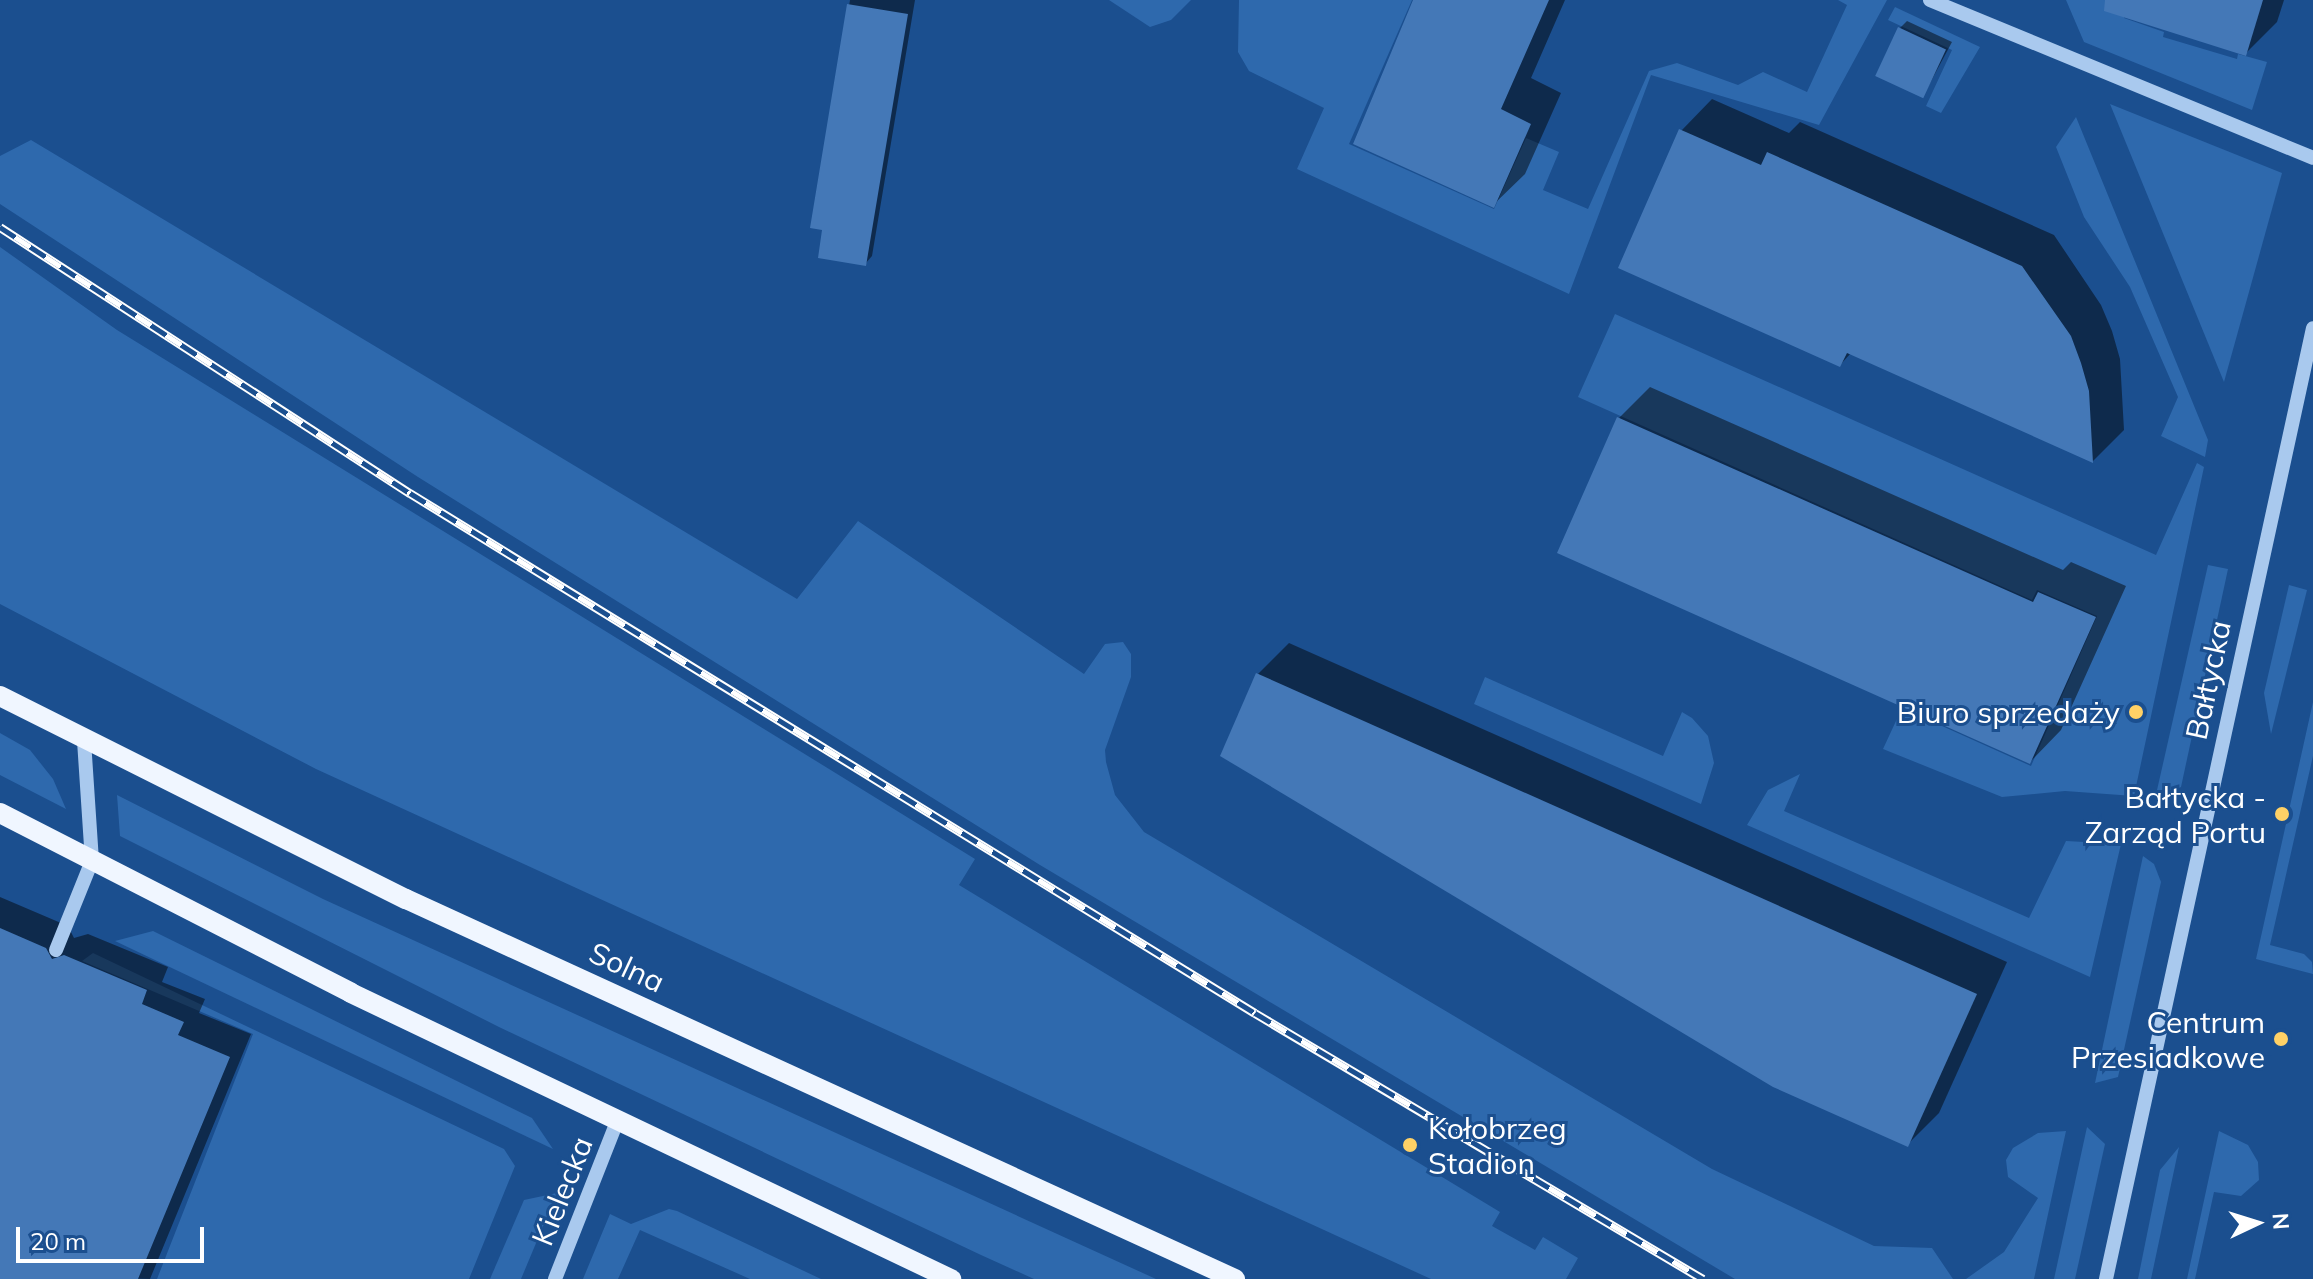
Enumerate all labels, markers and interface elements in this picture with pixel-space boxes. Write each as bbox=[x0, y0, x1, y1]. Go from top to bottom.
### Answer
street label: Bałtycka bbox=[2178, 617, 2238, 743]
place label: Biuro sprzedaży bbox=[1897, 694, 2120, 730]
marker: Biuro sprzedaży bbox=[2127, 703, 2145, 721]
place label: Bałtycka - Zarząd Portu bbox=[2085, 779, 2266, 850]
marker: Bałtycka - Zarząd Portu bbox=[2273, 805, 2291, 823]
street label: Solna bbox=[584, 934, 670, 1000]
place label: Centrum Przesiadkowe bbox=[2071, 1004, 2265, 1074]
marker: Centrum Przesiadkowe bbox=[2272, 1030, 2290, 1048]
place label: Kołobrzeg Stadion bbox=[1428, 1110, 1567, 1180]
street label: Kielecka bbox=[524, 1131, 600, 1251]
marker: Kołobrzeg Stadion bbox=[1399, 1134, 1421, 1156]
north arrow bbox=[2217, 1183, 2297, 1263]
scale bar bbox=[20, 1211, 208, 1261]
text: N bbox=[2266, 1212, 2295, 1231]
text: 20 m bbox=[30, 1226, 86, 1256]

